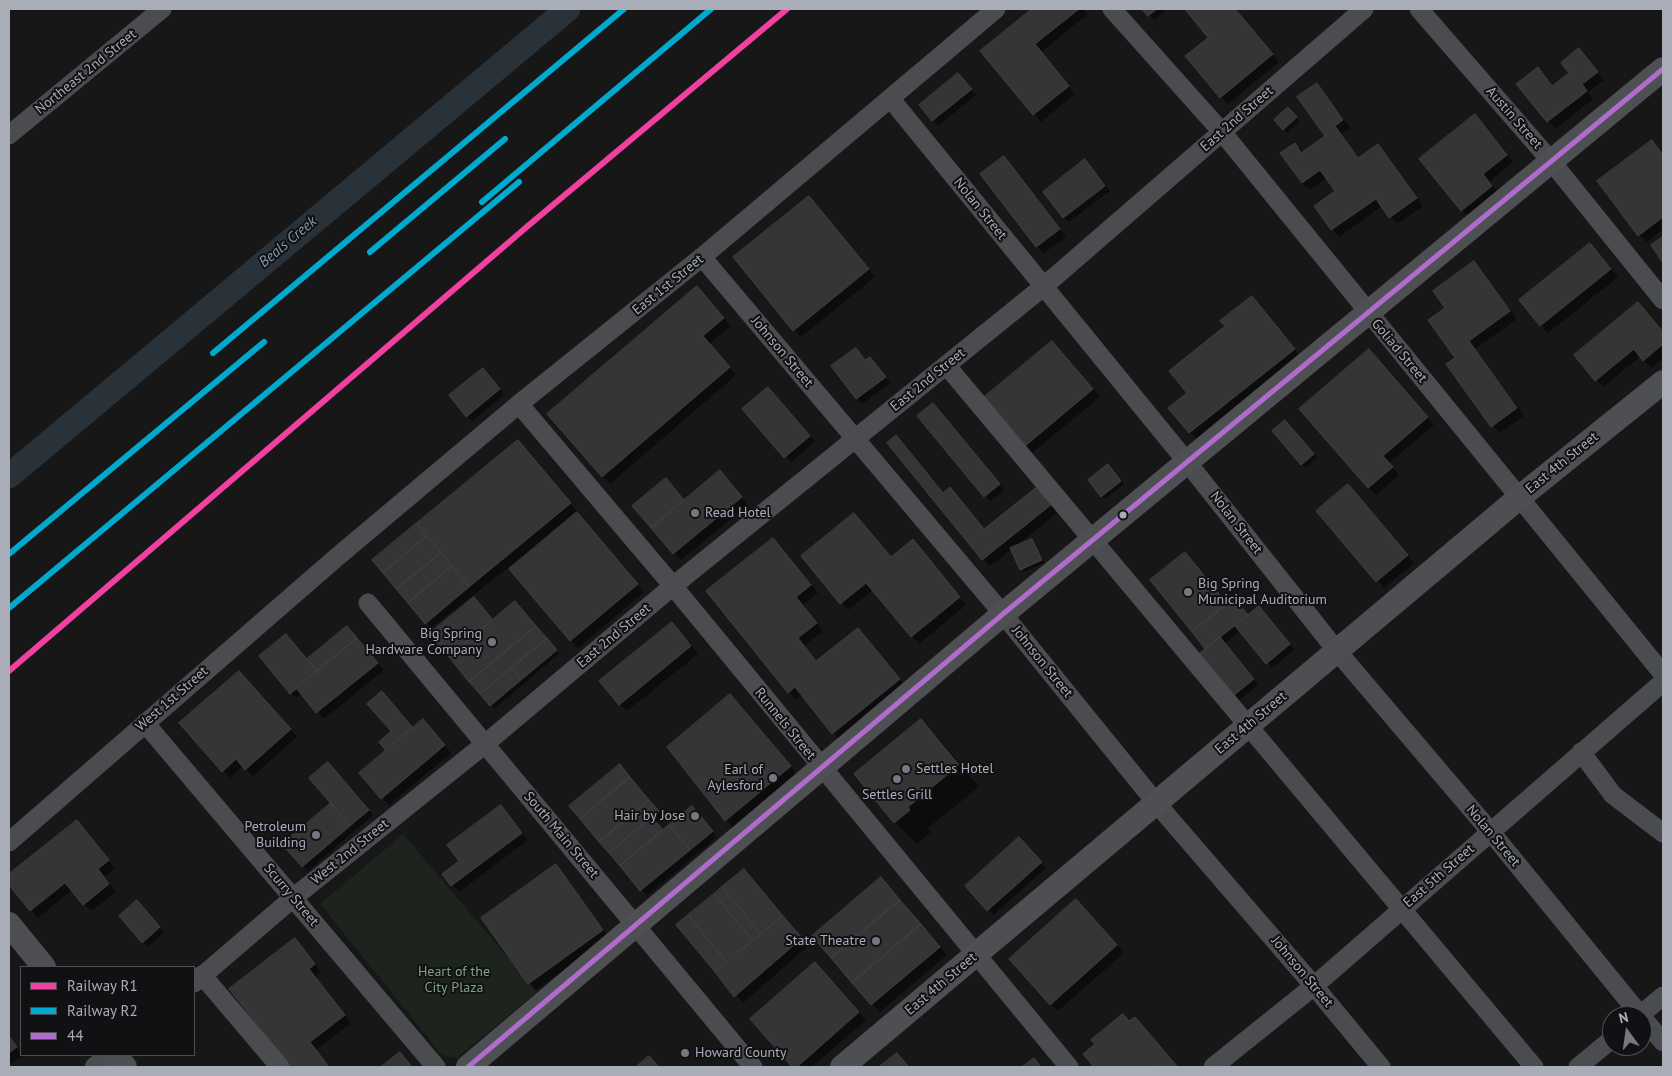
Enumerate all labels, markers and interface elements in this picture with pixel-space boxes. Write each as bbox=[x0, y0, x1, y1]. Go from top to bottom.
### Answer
street label: Northeast 2nd Street bbox=[32, 26, 140, 118]
street label: East 2nd Street bbox=[1197, 83, 1277, 155]
street label: Austin Street bbox=[1482, 83, 1546, 153]
street label: Nolan Street bbox=[950, 175, 1010, 243]
water label: Beals Creek bbox=[255, 213, 321, 271]
street label: East 1st Street bbox=[629, 251, 707, 319]
street label: Johnson Street bbox=[747, 313, 817, 391]
street label: Goliad Street bbox=[1368, 316, 1430, 386]
street label: East 2nd Street bbox=[887, 345, 969, 415]
street label: East 4th Street bbox=[1522, 429, 1602, 497]
street label: Nolan Street bbox=[1206, 488, 1266, 558]
place label: Read Hotel bbox=[705, 505, 771, 521]
marker: Read Hotel bbox=[689, 507, 701, 519]
unlabelled marker bbox=[1118, 510, 1128, 520]
place label: Big Spring Municipal Auditorium bbox=[1198, 576, 1327, 608]
marker: Big Spring Municipal Auditorium bbox=[1182, 586, 1194, 598]
street label: East 2nd Street bbox=[574, 600, 654, 672]
street label: Johnson Street bbox=[1008, 623, 1076, 701]
place label: Big Spring Hardware Company bbox=[365, 626, 482, 658]
marker: Big Spring Hardware Company bbox=[486, 636, 498, 648]
street label: West 1st Street bbox=[132, 663, 212, 735]
street label: Runnels Street bbox=[751, 685, 819, 763]
street label: East 4th Street bbox=[1212, 688, 1290, 758]
place label: Settles Hotel bbox=[916, 761, 994, 777]
place label: Earl of Aylesford bbox=[708, 762, 763, 794]
marker: Settles Hotel bbox=[900, 763, 912, 775]
marker: Earl of Aylesford bbox=[767, 772, 779, 784]
marker: Settles Grill bbox=[891, 773, 903, 785]
place label: Settles Grill bbox=[862, 787, 932, 803]
street label: South Main Street bbox=[520, 788, 602, 882]
street label: Nolan Street bbox=[1462, 802, 1524, 870]
place label: Hair by Jose bbox=[614, 808, 685, 824]
marker: Hair by Jose bbox=[689, 810, 701, 822]
street label: West 2nd Street bbox=[308, 816, 392, 888]
place label: Petroleum Building bbox=[244, 819, 306, 852]
marker: Petroleum Building bbox=[310, 829, 322, 841]
street label: East 5th Street bbox=[1400, 841, 1478, 911]
street label: Scurry Street bbox=[260, 860, 322, 930]
place label: State Theatre bbox=[785, 933, 866, 949]
street label: Johnson Street bbox=[1267, 933, 1337, 1011]
marker: State Theatre bbox=[870, 935, 882, 947]
street label: East 4th Street bbox=[902, 949, 980, 1019]
park label: Heart of the City Plaza bbox=[418, 964, 490, 996]
legend bbox=[20, 966, 195, 1056]
text: Railway R1 bbox=[67, 976, 138, 995]
text: Railway R2 bbox=[67, 1001, 138, 1020]
north arrow bbox=[1602, 1006, 1652, 1056]
text: N bbox=[1617, 1008, 1630, 1027]
text: 44 bbox=[67, 1026, 83, 1045]
place label: Howard County bbox=[695, 1045, 787, 1061]
marker: Howard County bbox=[679, 1047, 691, 1059]

